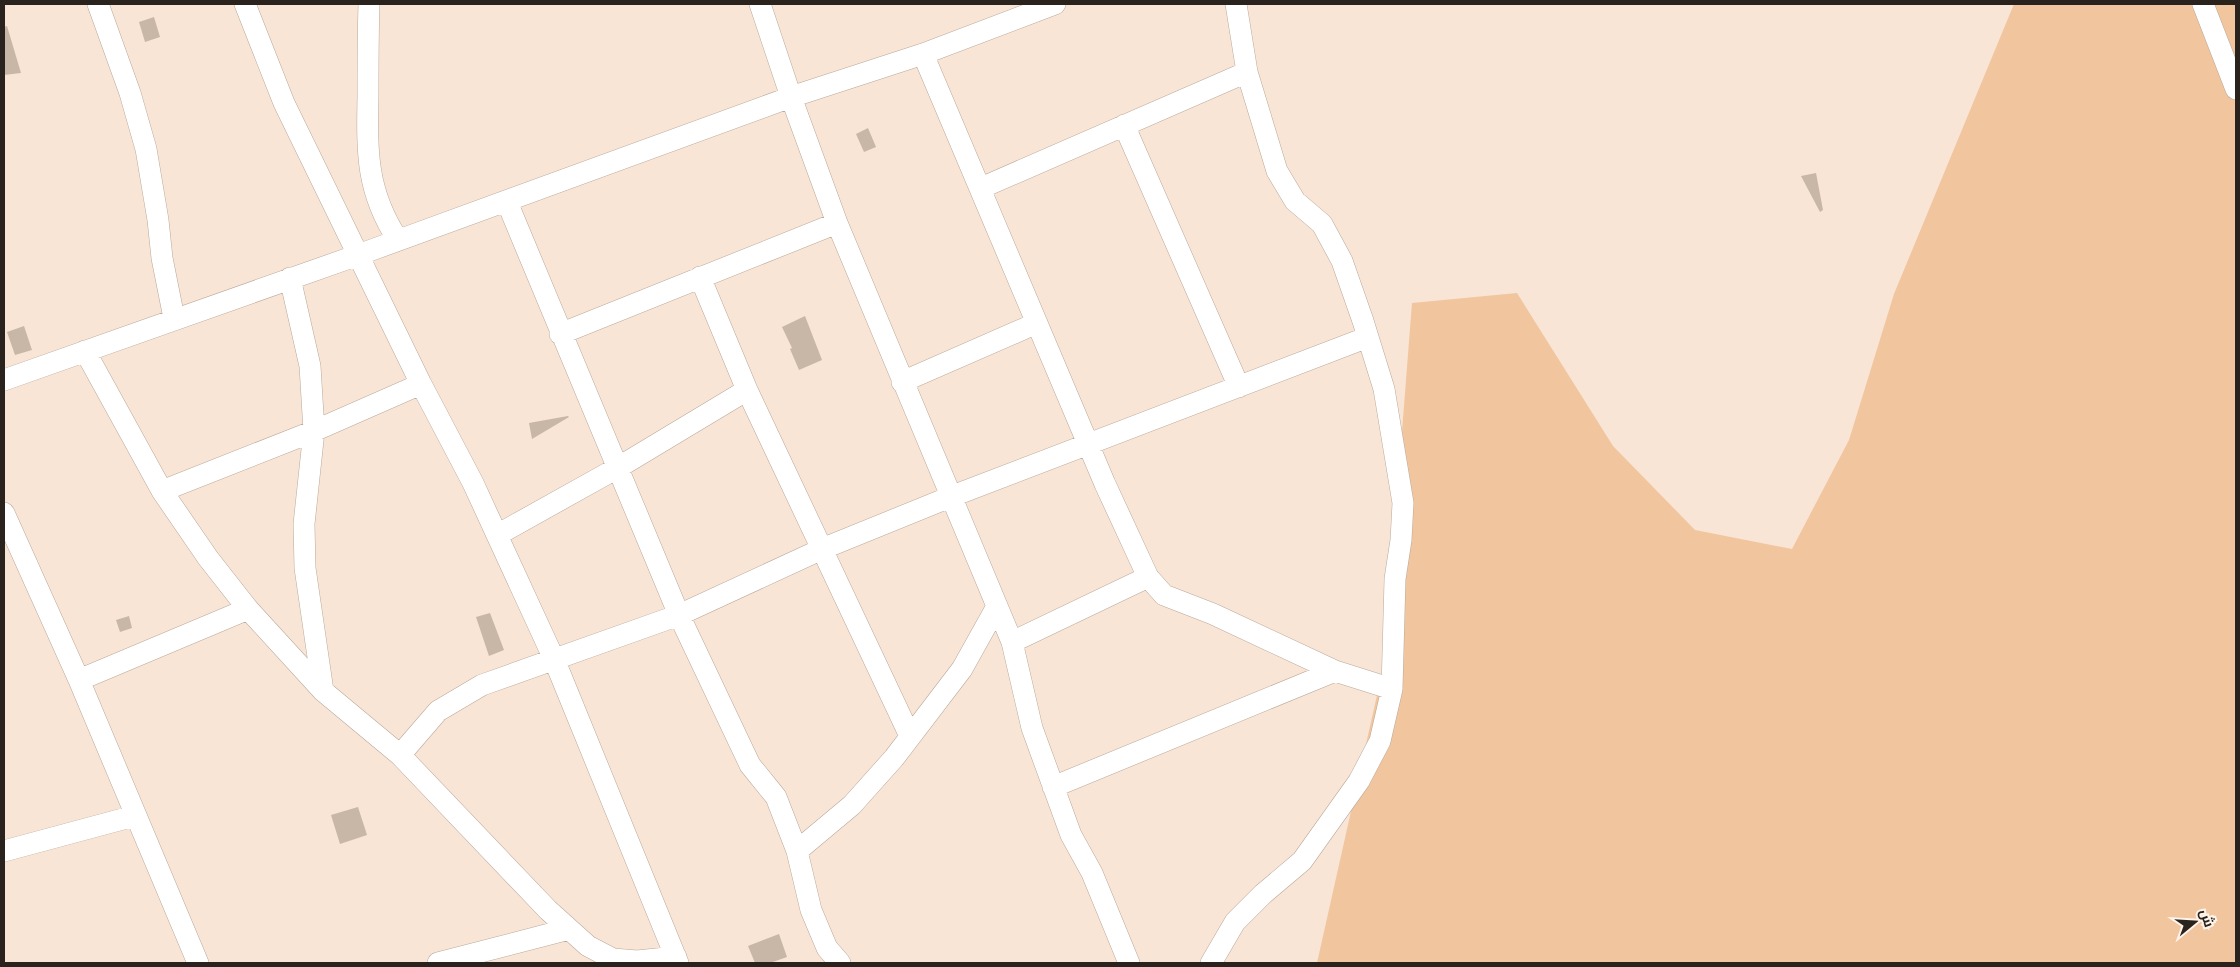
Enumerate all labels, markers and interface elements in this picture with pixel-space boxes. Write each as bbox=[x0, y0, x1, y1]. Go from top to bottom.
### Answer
north arrow bbox=[2170, 897, 2220, 947]
text: ش bbox=[2196, 906, 2220, 929]

